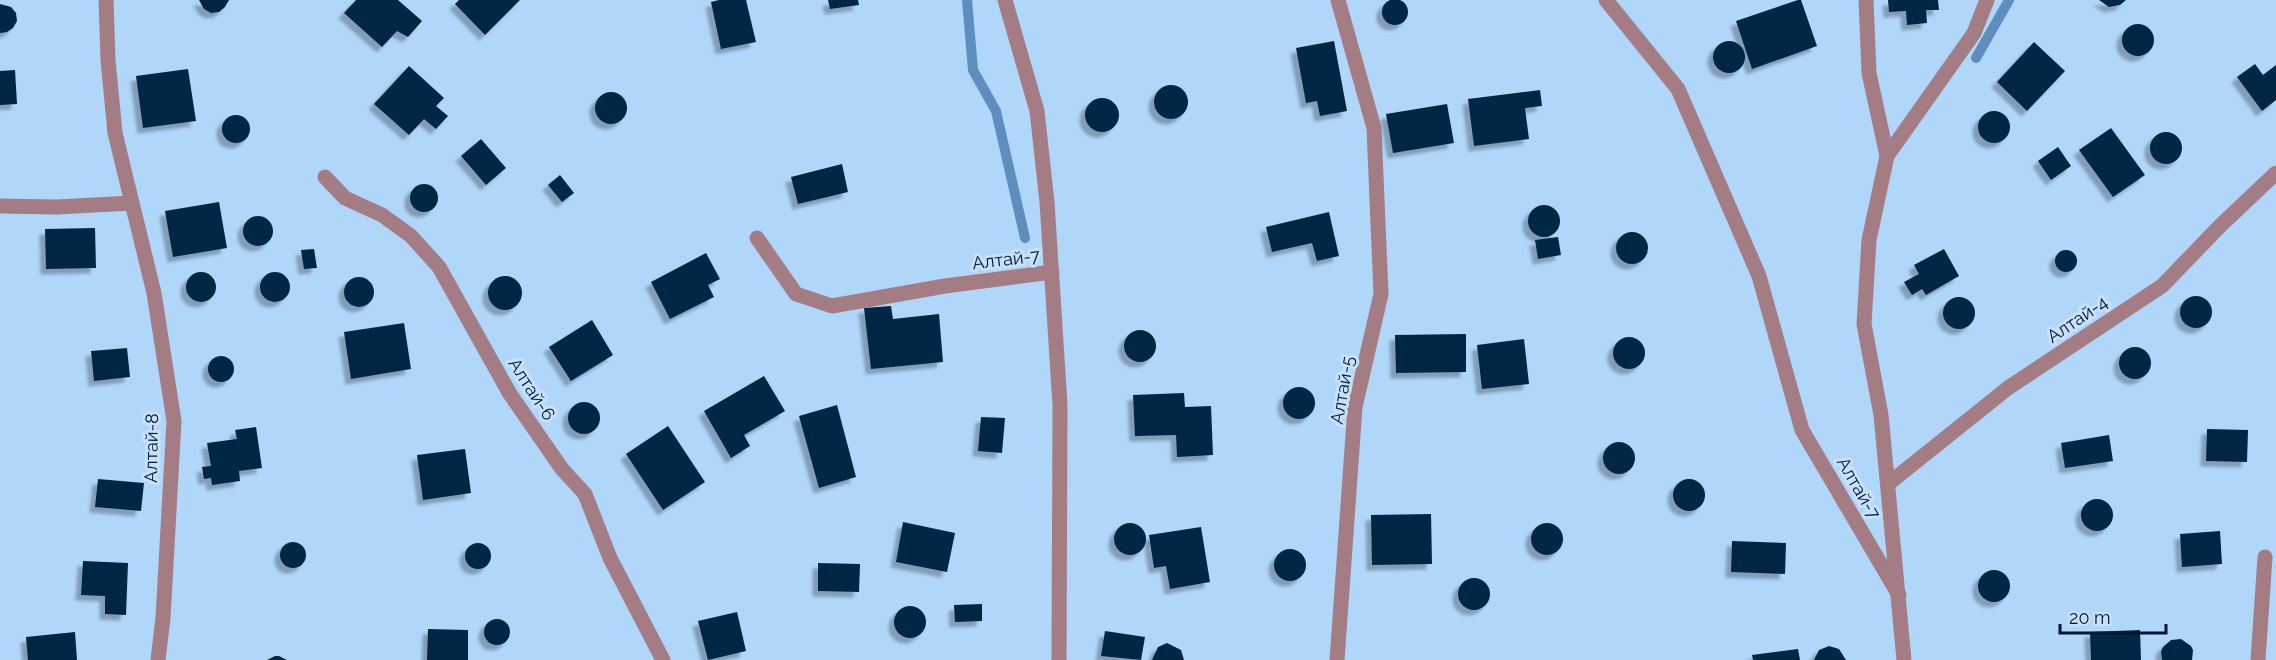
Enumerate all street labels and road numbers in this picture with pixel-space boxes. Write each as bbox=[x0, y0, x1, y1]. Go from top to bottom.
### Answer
street label: Алтай-7 bbox=[971, 244, 1041, 274]
street label: Алтай-4 bbox=[2043, 291, 2112, 347]
street label: Алтай-6 bbox=[504, 354, 560, 424]
street label: Алтай-5 bbox=[1326, 354, 1358, 426]
street label: Алтай-8 bbox=[140, 413, 162, 483]
street label: Алтай-7 bbox=[1833, 453, 1885, 523]

